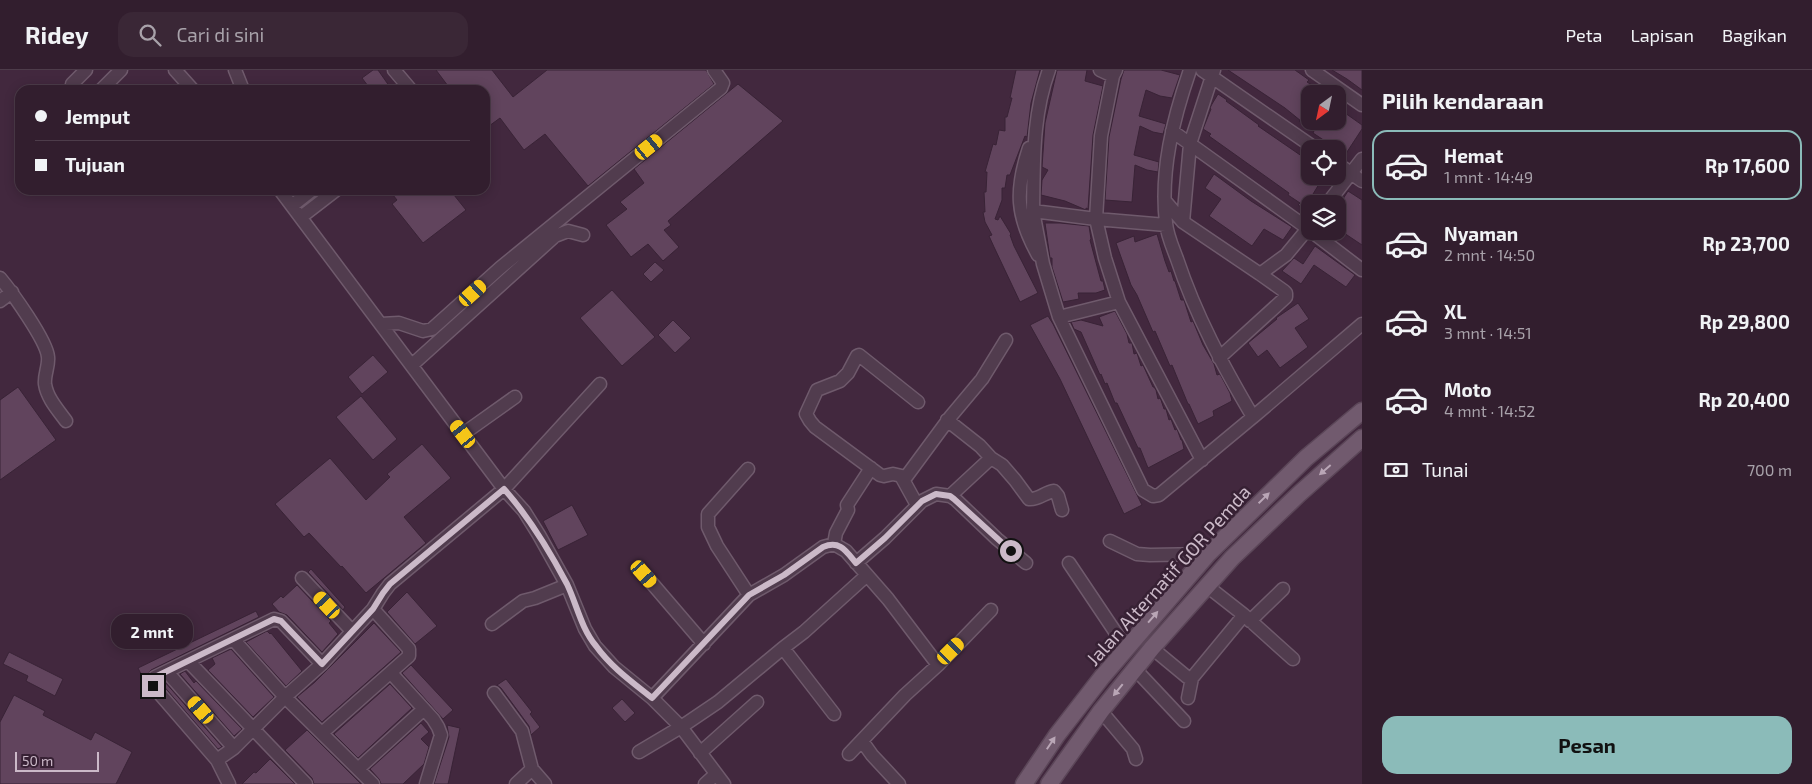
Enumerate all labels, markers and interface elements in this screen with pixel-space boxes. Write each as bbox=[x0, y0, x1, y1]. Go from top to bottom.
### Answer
search box bbox=[118, 12, 468, 57]
text: Ridey bbox=[25, 20, 88, 49]
icon: search bbox=[136, 21, 164, 49]
text: Cari di sini bbox=[176, 23, 264, 46]
text: Peta bbox=[1565, 24, 1602, 46]
text: Lapisan bbox=[1630, 24, 1694, 46]
text: Bagikan bbox=[1722, 24, 1787, 46]
north arrow bbox=[1301, 85, 1346, 130]
map controls bbox=[1301, 85, 1346, 240]
text: Pilih kendaraan bbox=[1382, 87, 1544, 113]
text: Jemput bbox=[65, 105, 130, 128]
car bbox=[632, 132, 665, 162]
button: locate bbox=[1301, 140, 1346, 185]
icon: car bbox=[1384, 143, 1429, 188]
text: Hemat bbox=[1444, 144, 1503, 167]
text: Tujuan bbox=[65, 153, 125, 176]
text: Rp 17,600 bbox=[1705, 154, 1790, 177]
text: 1 mnt · 14:49 bbox=[1444, 167, 1533, 186]
button: layers bbox=[1301, 195, 1346, 240]
icon: car bbox=[1384, 221, 1429, 266]
text: Nyaman bbox=[1444, 222, 1518, 245]
text: Rp 23,700 bbox=[1702, 232, 1790, 255]
text: 2 mnt · 14:50 bbox=[1444, 245, 1535, 264]
car bbox=[456, 277, 489, 309]
icon: car bbox=[1384, 299, 1429, 344]
text: XL bbox=[1444, 300, 1466, 323]
text: Rp 29,800 bbox=[1700, 310, 1790, 333]
text: 3 mnt · 14:51 bbox=[1444, 323, 1532, 342]
icon: car bbox=[1384, 377, 1429, 422]
text: Moto bbox=[1444, 378, 1492, 401]
text: Rp 20,400 bbox=[1699, 388, 1790, 411]
text: 4 mnt · 14:52 bbox=[1444, 401, 1535, 420]
car bbox=[447, 418, 478, 450]
icon: cash bbox=[1382, 456, 1410, 484]
text: Tunai bbox=[1422, 458, 1468, 481]
text: 700 m bbox=[1747, 460, 1792, 479]
one-way arrow bbox=[1319, 465, 1332, 476]
street label: Jalan Alternatif GOR Pemda bbox=[1081, 480, 1255, 670]
one-way arrow bbox=[1257, 492, 1269, 504]
route start bbox=[1000, 540, 1022, 562]
car bbox=[628, 558, 659, 590]
car bbox=[311, 589, 342, 621]
one-way arrow bbox=[1147, 611, 1159, 623]
callout: 2 mnt bbox=[112, 614, 194, 648]
text: 2 mnt bbox=[130, 622, 174, 641]
car bbox=[935, 635, 966, 667]
route end bbox=[142, 675, 164, 697]
one-way arrow bbox=[1113, 683, 1124, 696]
car bbox=[185, 694, 216, 726]
button: Pesan bbox=[1382, 716, 1792, 774]
one-way arrow bbox=[1046, 737, 1056, 750]
scale bar bbox=[15, 749, 99, 772]
text: 50 m bbox=[22, 752, 53, 769]

